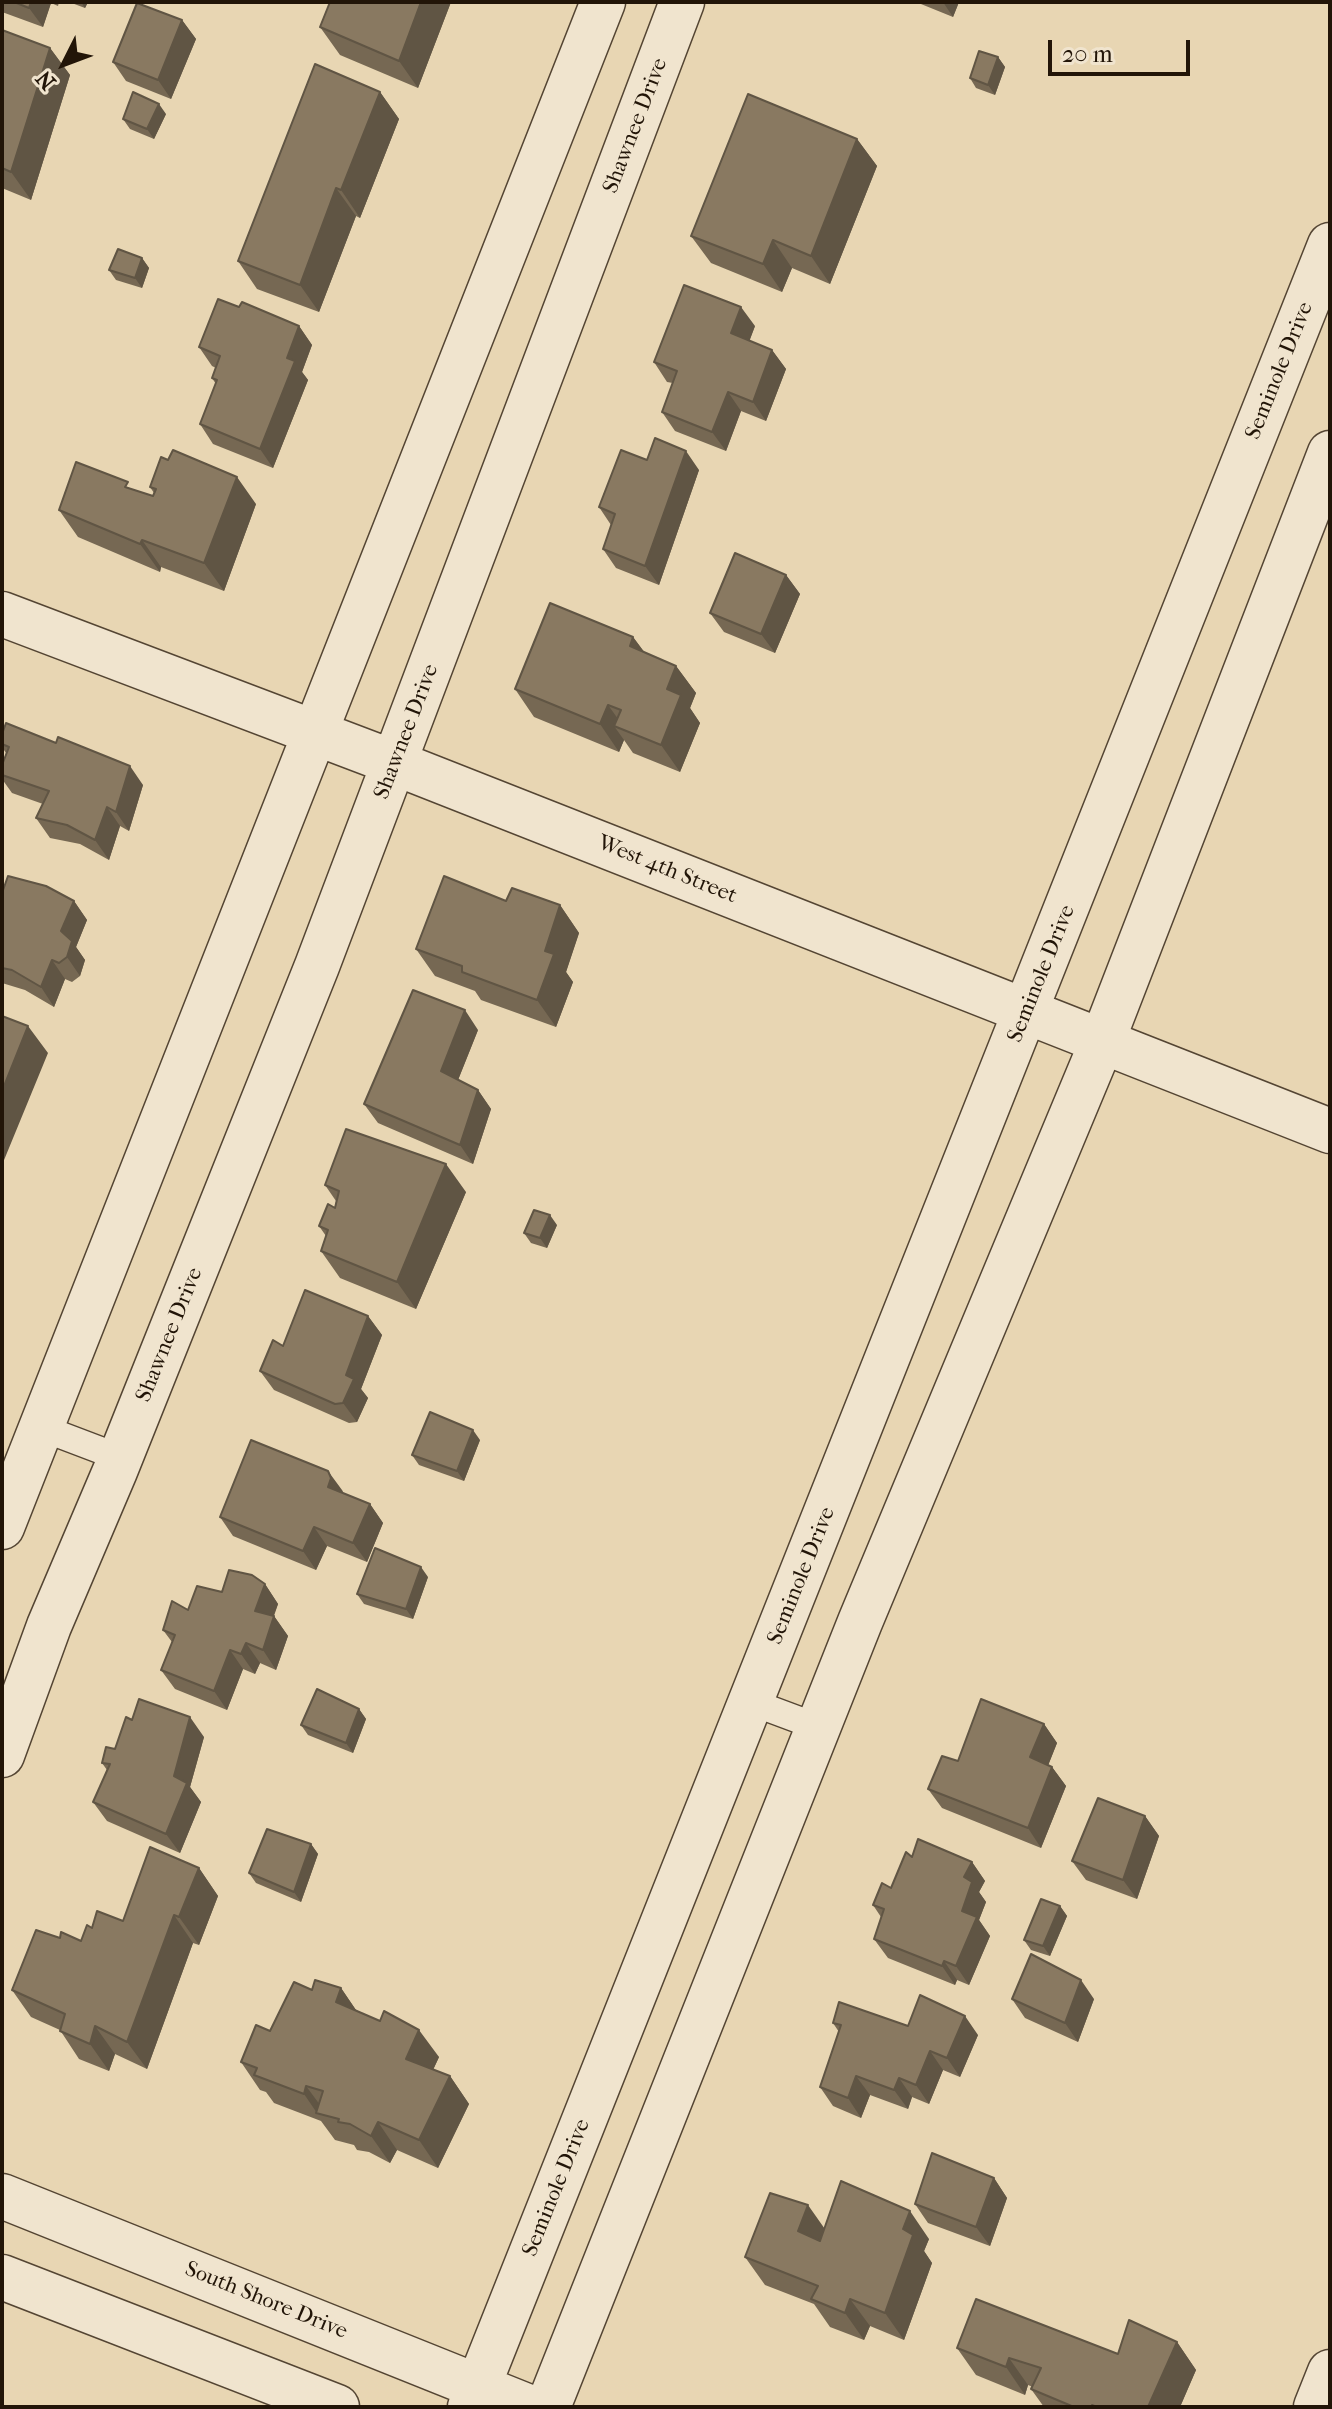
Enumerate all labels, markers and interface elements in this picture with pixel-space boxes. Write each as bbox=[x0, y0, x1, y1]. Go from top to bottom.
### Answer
north arrow bbox=[24, 24, 104, 104]
scale bar bbox=[1052, 24, 1194, 74]
text: 20 m bbox=[1062, 40, 1113, 68]
street label: Shawnee Drive bbox=[598, 55, 674, 197]
text: N bbox=[31, 65, 61, 95]
street label: Seminole Drive bbox=[1240, 298, 1320, 444]
street label: Shawnee Drive bbox=[369, 661, 445, 803]
street label: West 4th Street bbox=[594, 830, 740, 910]
street label: Seminole Drive bbox=[1002, 901, 1082, 1047]
street label: Shawnee Drive bbox=[131, 1264, 209, 1406]
street label: Seminole Drive bbox=[762, 1503, 842, 1649]
street label: Seminole Drive bbox=[517, 2115, 597, 2261]
street label: South Shore Drive bbox=[181, 2256, 351, 2346]

